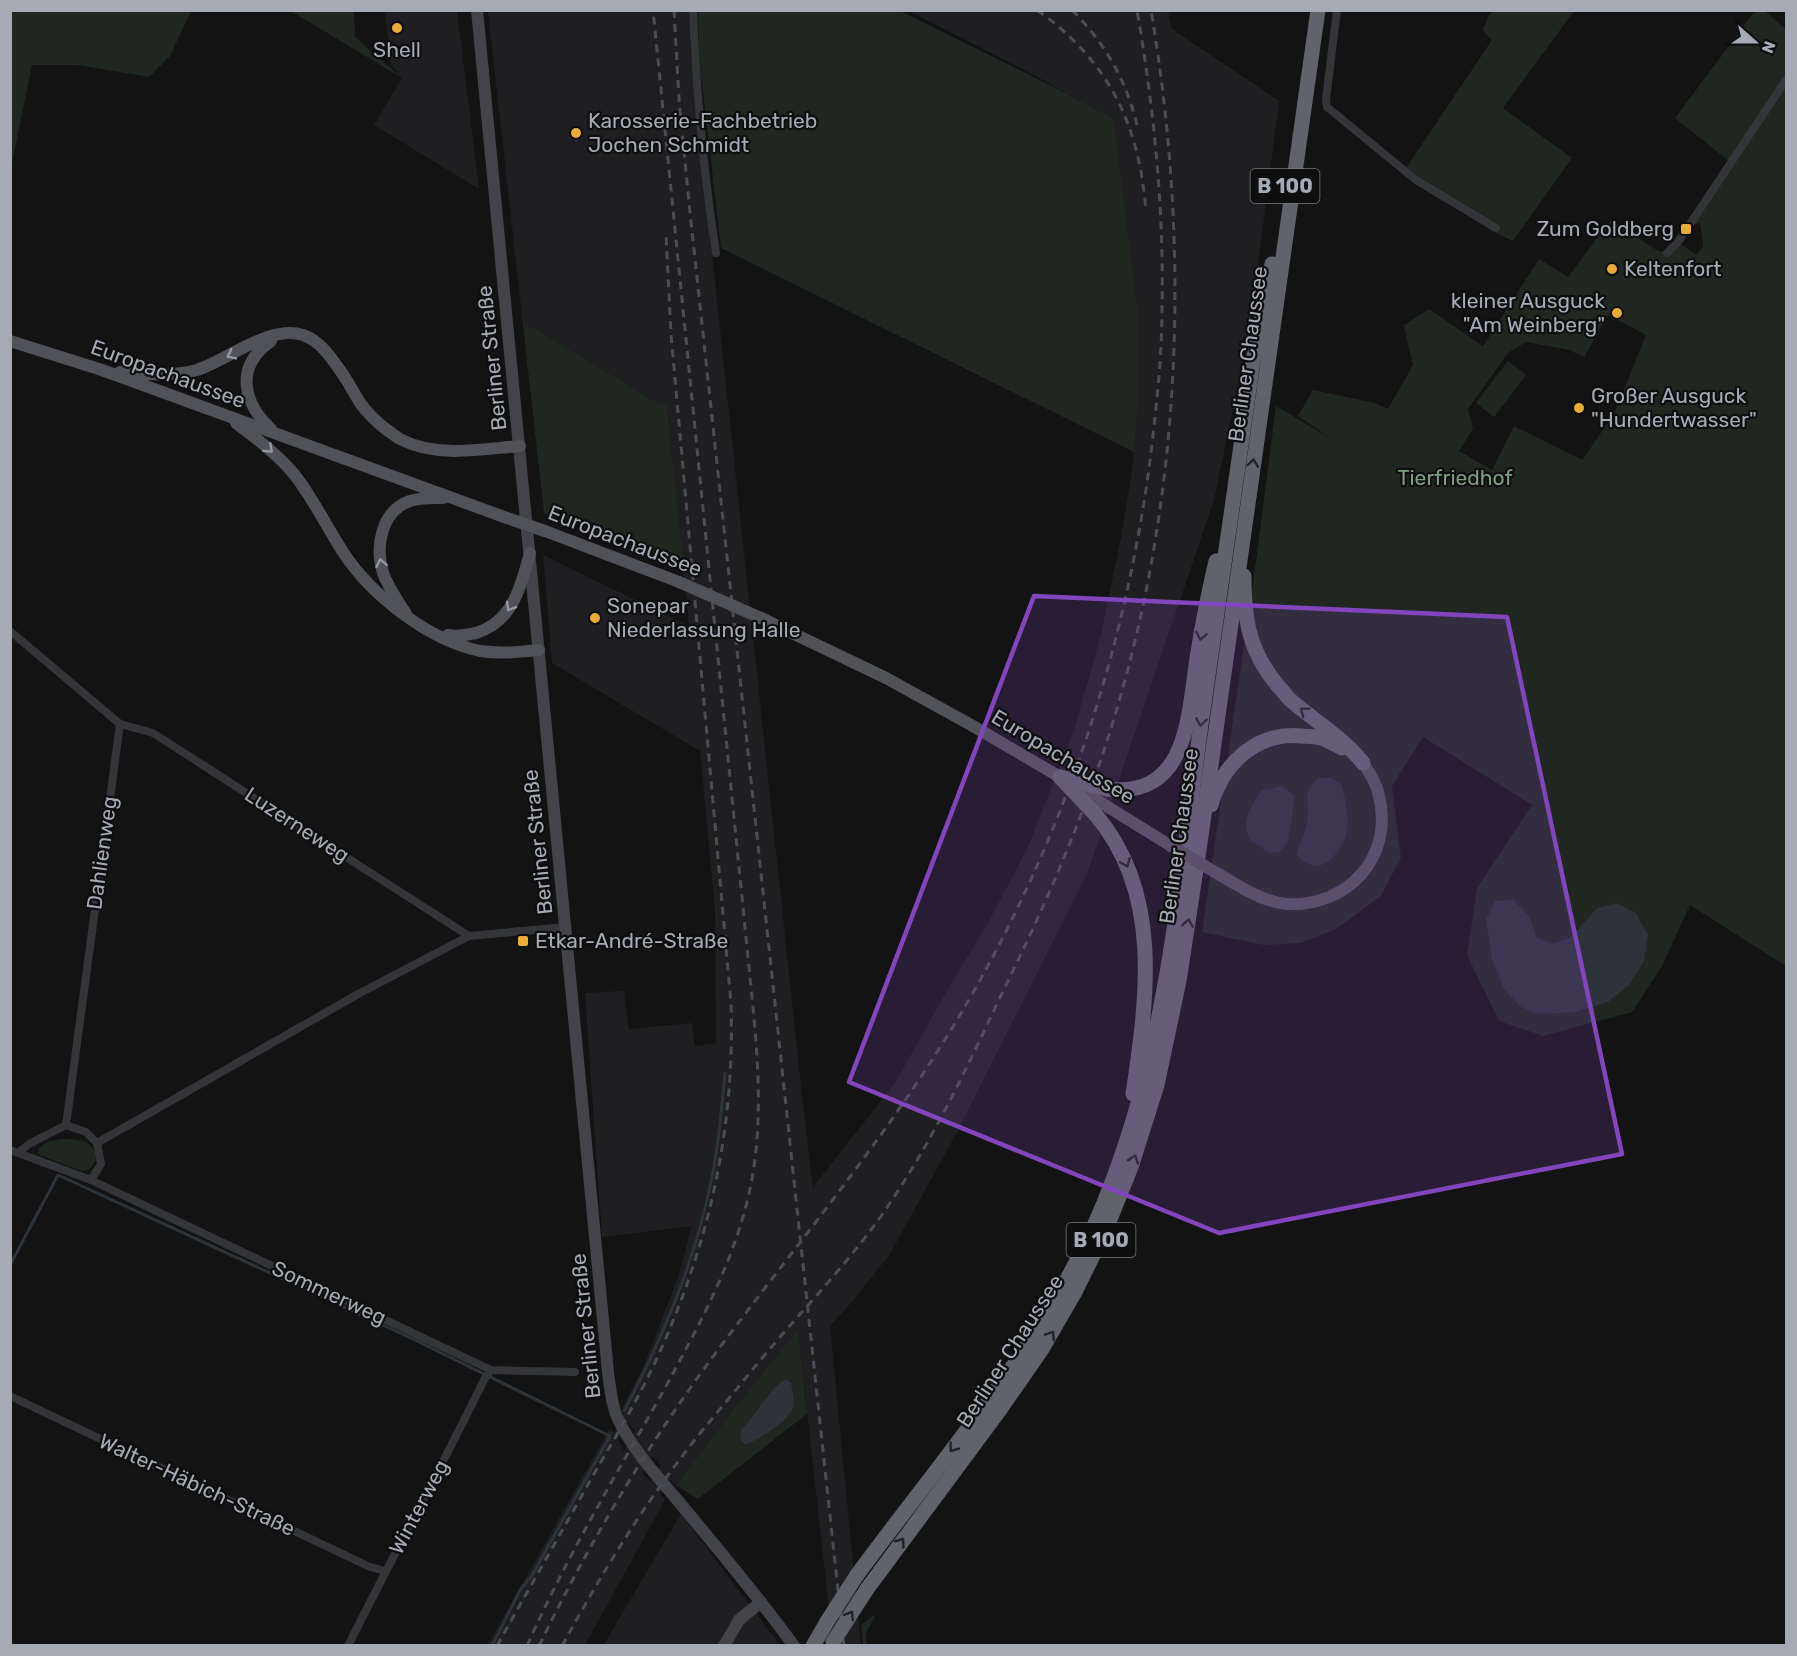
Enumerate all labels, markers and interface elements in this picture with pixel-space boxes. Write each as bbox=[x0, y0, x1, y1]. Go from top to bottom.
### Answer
north arrow bbox=[1725, 12, 1785, 72]
marker: Shell bbox=[390, 21, 404, 35]
place label: Shell bbox=[373, 37, 421, 62]
text: N bbox=[1758, 38, 1779, 56]
place label: Karosserie-Fachbetrieb Jochen Schmidt bbox=[588, 108, 817, 157]
marker: Karosserie-Fachbetrieb Jochen Schmidt bbox=[569, 126, 583, 140]
road number: B 100 bbox=[1250, 169, 1320, 203]
place label: Zum Goldberg bbox=[1537, 216, 1674, 241]
marker: Zum Goldberg bbox=[1679, 222, 1693, 236]
place label: Keltenfort bbox=[1624, 256, 1722, 281]
marker: Keltenfort bbox=[1605, 262, 1619, 276]
street label: Berliner Chaussee bbox=[1223, 265, 1272, 443]
street label: Berliner Straße bbox=[471, 284, 512, 432]
place label: kleiner Ausguck "Am Weinberg" bbox=[1451, 288, 1605, 337]
marker: kleiner Ausguck "Am Weinberg" bbox=[1610, 306, 1624, 320]
street label: Europachaussee bbox=[87, 334, 249, 413]
one-way arrow bbox=[227, 347, 238, 359]
place label: Großer Ausguck "Hundertwasser" bbox=[1591, 383, 1757, 432]
marker: Großer Ausguck "Hundertwasser" bbox=[1572, 401, 1586, 415]
one-way arrow bbox=[263, 442, 273, 453]
one-way arrow bbox=[1247, 458, 1259, 467]
park label: Tierfriedhof bbox=[1397, 465, 1513, 490]
street label: Europachaussee bbox=[545, 500, 706, 581]
one-way arrow bbox=[375, 558, 388, 568]
place label: Sonepar Niederlassung Halle bbox=[607, 593, 800, 642]
one-way arrow bbox=[506, 600, 517, 611]
marker: Sonepar Niederlassung Halle bbox=[588, 611, 602, 625]
one-way arrow bbox=[1195, 630, 1208, 640]
street label: Europachaussee bbox=[987, 704, 1139, 809]
one-way arrow bbox=[1300, 707, 1311, 718]
one-way arrow bbox=[1196, 717, 1208, 726]
street label: Berliner Chaussee bbox=[1154, 747, 1203, 925]
street label: Berliner Straße bbox=[517, 768, 558, 916]
street label: Luzerneweg bbox=[240, 782, 354, 868]
street label: Dahlienweg bbox=[81, 795, 122, 911]
one-way arrow bbox=[1119, 857, 1131, 868]
one-way arrow bbox=[1181, 918, 1193, 928]
place label: Etkar-André-Straße bbox=[535, 928, 728, 953]
marker: Etkar-André-Straße bbox=[516, 934, 530, 948]
one-way arrow bbox=[1126, 1154, 1139, 1165]
road number: B 100 bbox=[1066, 1223, 1136, 1257]
street label: Berliner Straße bbox=[565, 1252, 606, 1400]
street label: Sommerweg bbox=[268, 1255, 390, 1330]
street label: Berliner Chaussee bbox=[951, 1270, 1068, 1432]
one-way arrow bbox=[1044, 1331, 1055, 1342]
street label: Walter-Häbich-Straße bbox=[95, 1428, 299, 1541]
one-way arrow bbox=[949, 1441, 960, 1452]
street label: Winterweg bbox=[383, 1455, 454, 1558]
one-way arrow bbox=[894, 1537, 905, 1548]
one-way arrow bbox=[842, 1611, 854, 1621]

